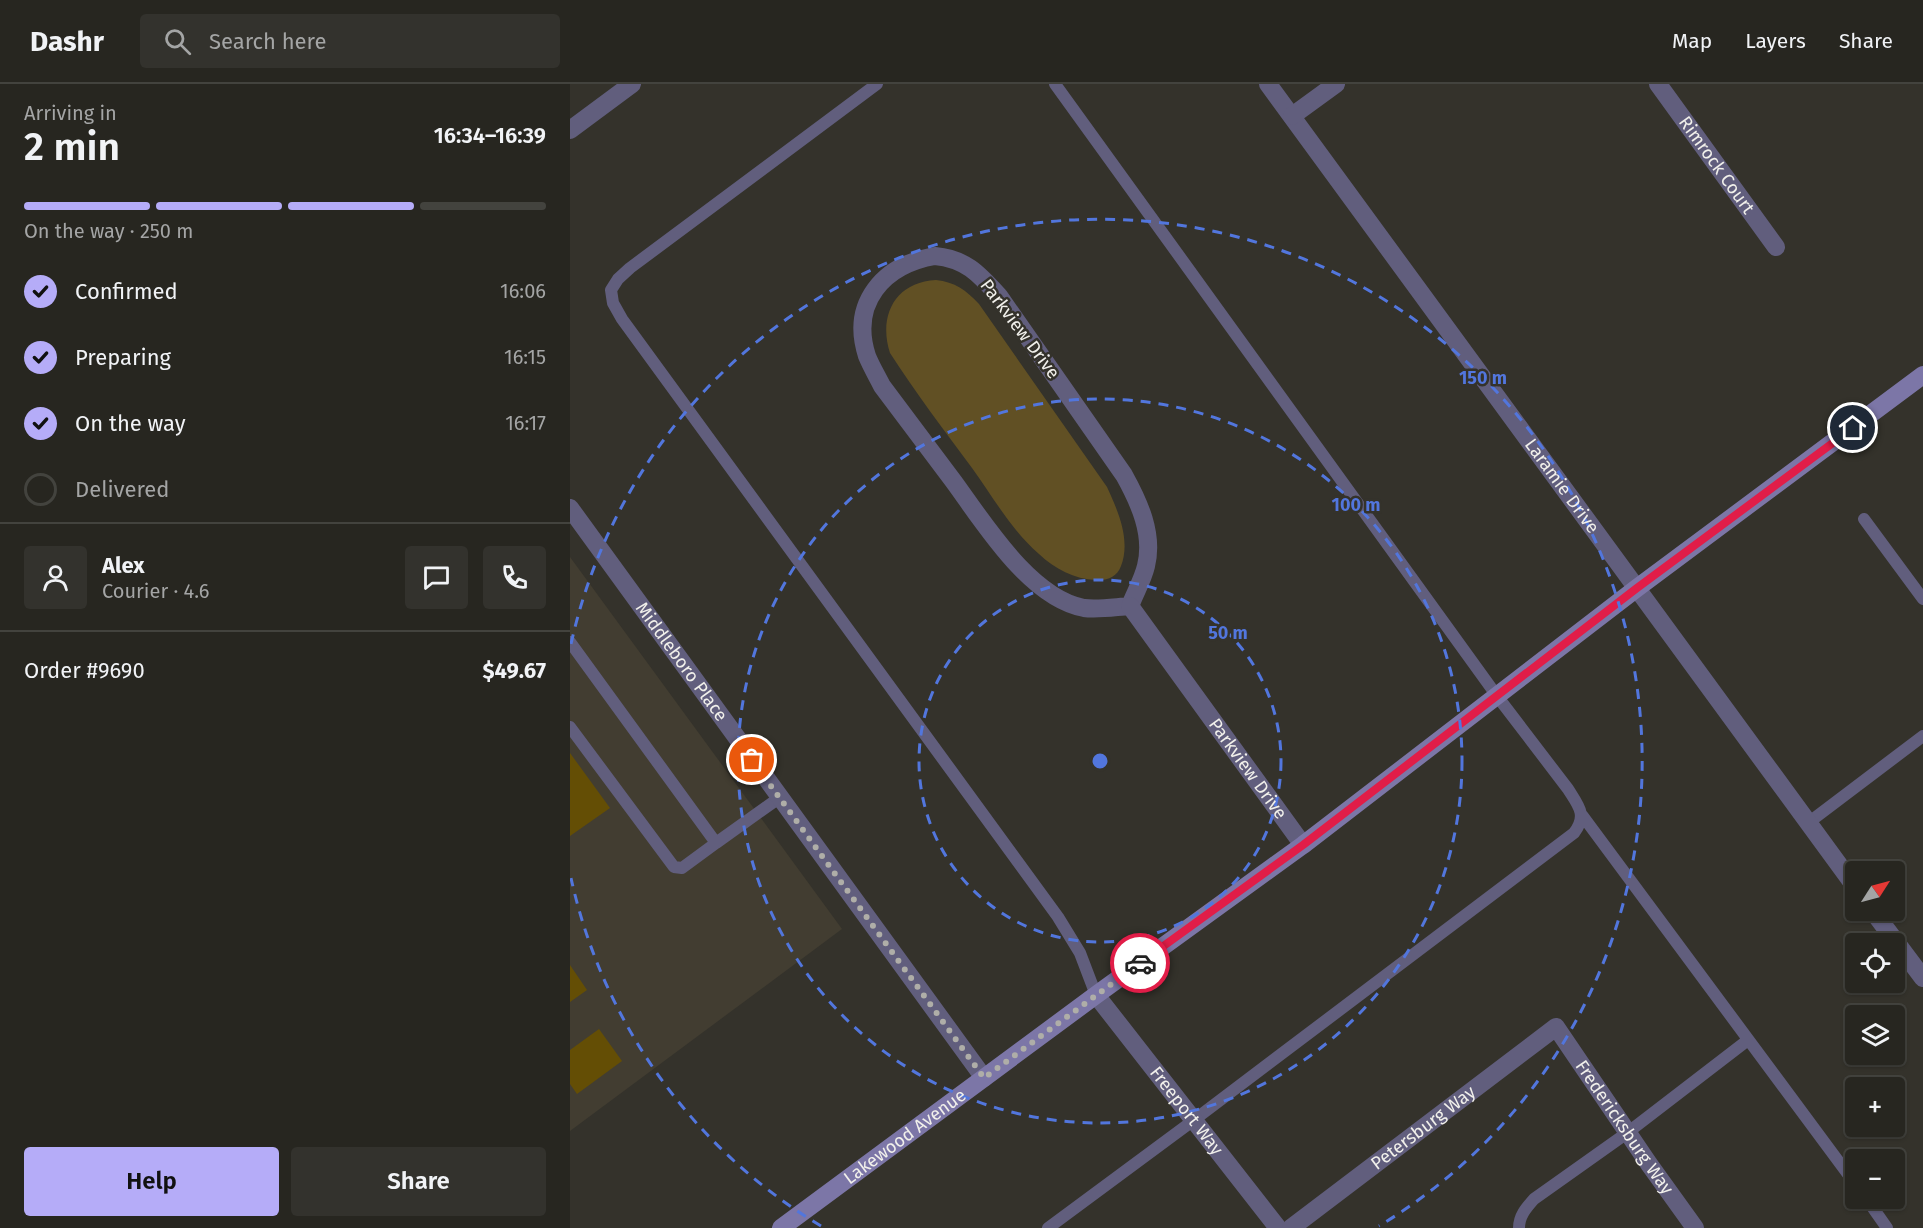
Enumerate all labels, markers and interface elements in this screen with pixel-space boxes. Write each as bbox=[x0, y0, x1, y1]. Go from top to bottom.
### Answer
search box bbox=[140, 14, 560, 68]
text: Dashr bbox=[30, 25, 104, 58]
icon: search bbox=[161, 25, 194, 58]
text: Search here bbox=[209, 28, 326, 55]
text: Map bbox=[1672, 28, 1712, 54]
text: Layers bbox=[1745, 28, 1806, 54]
text: Share bbox=[1839, 28, 1893, 54]
text: Arriving in bbox=[24, 101, 117, 125]
street label: Rimrock Court bbox=[1674, 112, 1760, 218]
text: 16:34–16:39 bbox=[434, 122, 546, 149]
text: 2 min bbox=[24, 124, 120, 170]
text: On the way · 250 m bbox=[24, 219, 193, 243]
icon: check bbox=[24, 275, 57, 308]
street label: Parkview Drive bbox=[975, 275, 1065, 383]
text: Confirmed bbox=[75, 278, 178, 305]
text: 16:06 bbox=[500, 279, 546, 303]
icon: check bbox=[24, 341, 57, 374]
text: Preparing bbox=[75, 344, 171, 371]
text: 16:15 bbox=[504, 345, 546, 369]
text: 150 m bbox=[1459, 367, 1507, 389]
pin bbox=[1827, 402, 1878, 453]
icon: check bbox=[24, 407, 57, 440]
text: On the way bbox=[75, 410, 186, 437]
text: 16:17 bbox=[505, 411, 546, 435]
icon: home bbox=[1836, 411, 1869, 444]
street label: Laramie Drive bbox=[1520, 434, 1604, 538]
text: Delivered bbox=[75, 476, 170, 503]
text: 100 m bbox=[1332, 494, 1380, 516]
button: person bbox=[24, 546, 87, 609]
button: chat bbox=[405, 546, 468, 609]
button: phone bbox=[483, 546, 546, 609]
text: Alex bbox=[102, 552, 145, 579]
text: Courier · 4.6 bbox=[102, 579, 209, 603]
street label: Middleboro Place bbox=[631, 598, 732, 726]
text: 50 m bbox=[1208, 622, 1248, 644]
text: Order #9690 bbox=[24, 657, 145, 684]
text: $49.67 bbox=[482, 657, 546, 684]
street label: Parkview Drive bbox=[1204, 714, 1292, 824]
pin bbox=[726, 734, 777, 785]
icon: bag bbox=[735, 743, 768, 776]
centre of rings bbox=[1090, 751, 1110, 771]
north arrow bbox=[1845, 861, 1905, 921]
map controls bbox=[1845, 861, 1905, 1209]
courier bbox=[1110, 933, 1170, 993]
button: locate bbox=[1845, 933, 1905, 993]
icon: car bbox=[1124, 947, 1157, 980]
button: layers bbox=[1845, 1005, 1905, 1065]
street label: Fredericksburg Way bbox=[1571, 1056, 1678, 1199]
street label: Freeport Way bbox=[1145, 1062, 1228, 1160]
button: + bbox=[1845, 1077, 1905, 1137]
street label: Petersburg Way bbox=[1367, 1081, 1480, 1174]
street label: Lakewood Avenue bbox=[839, 1084, 970, 1189]
button: Help bbox=[24, 1147, 279, 1216]
button: Share bbox=[291, 1147, 546, 1216]
button: − bbox=[1845, 1149, 1905, 1209]

